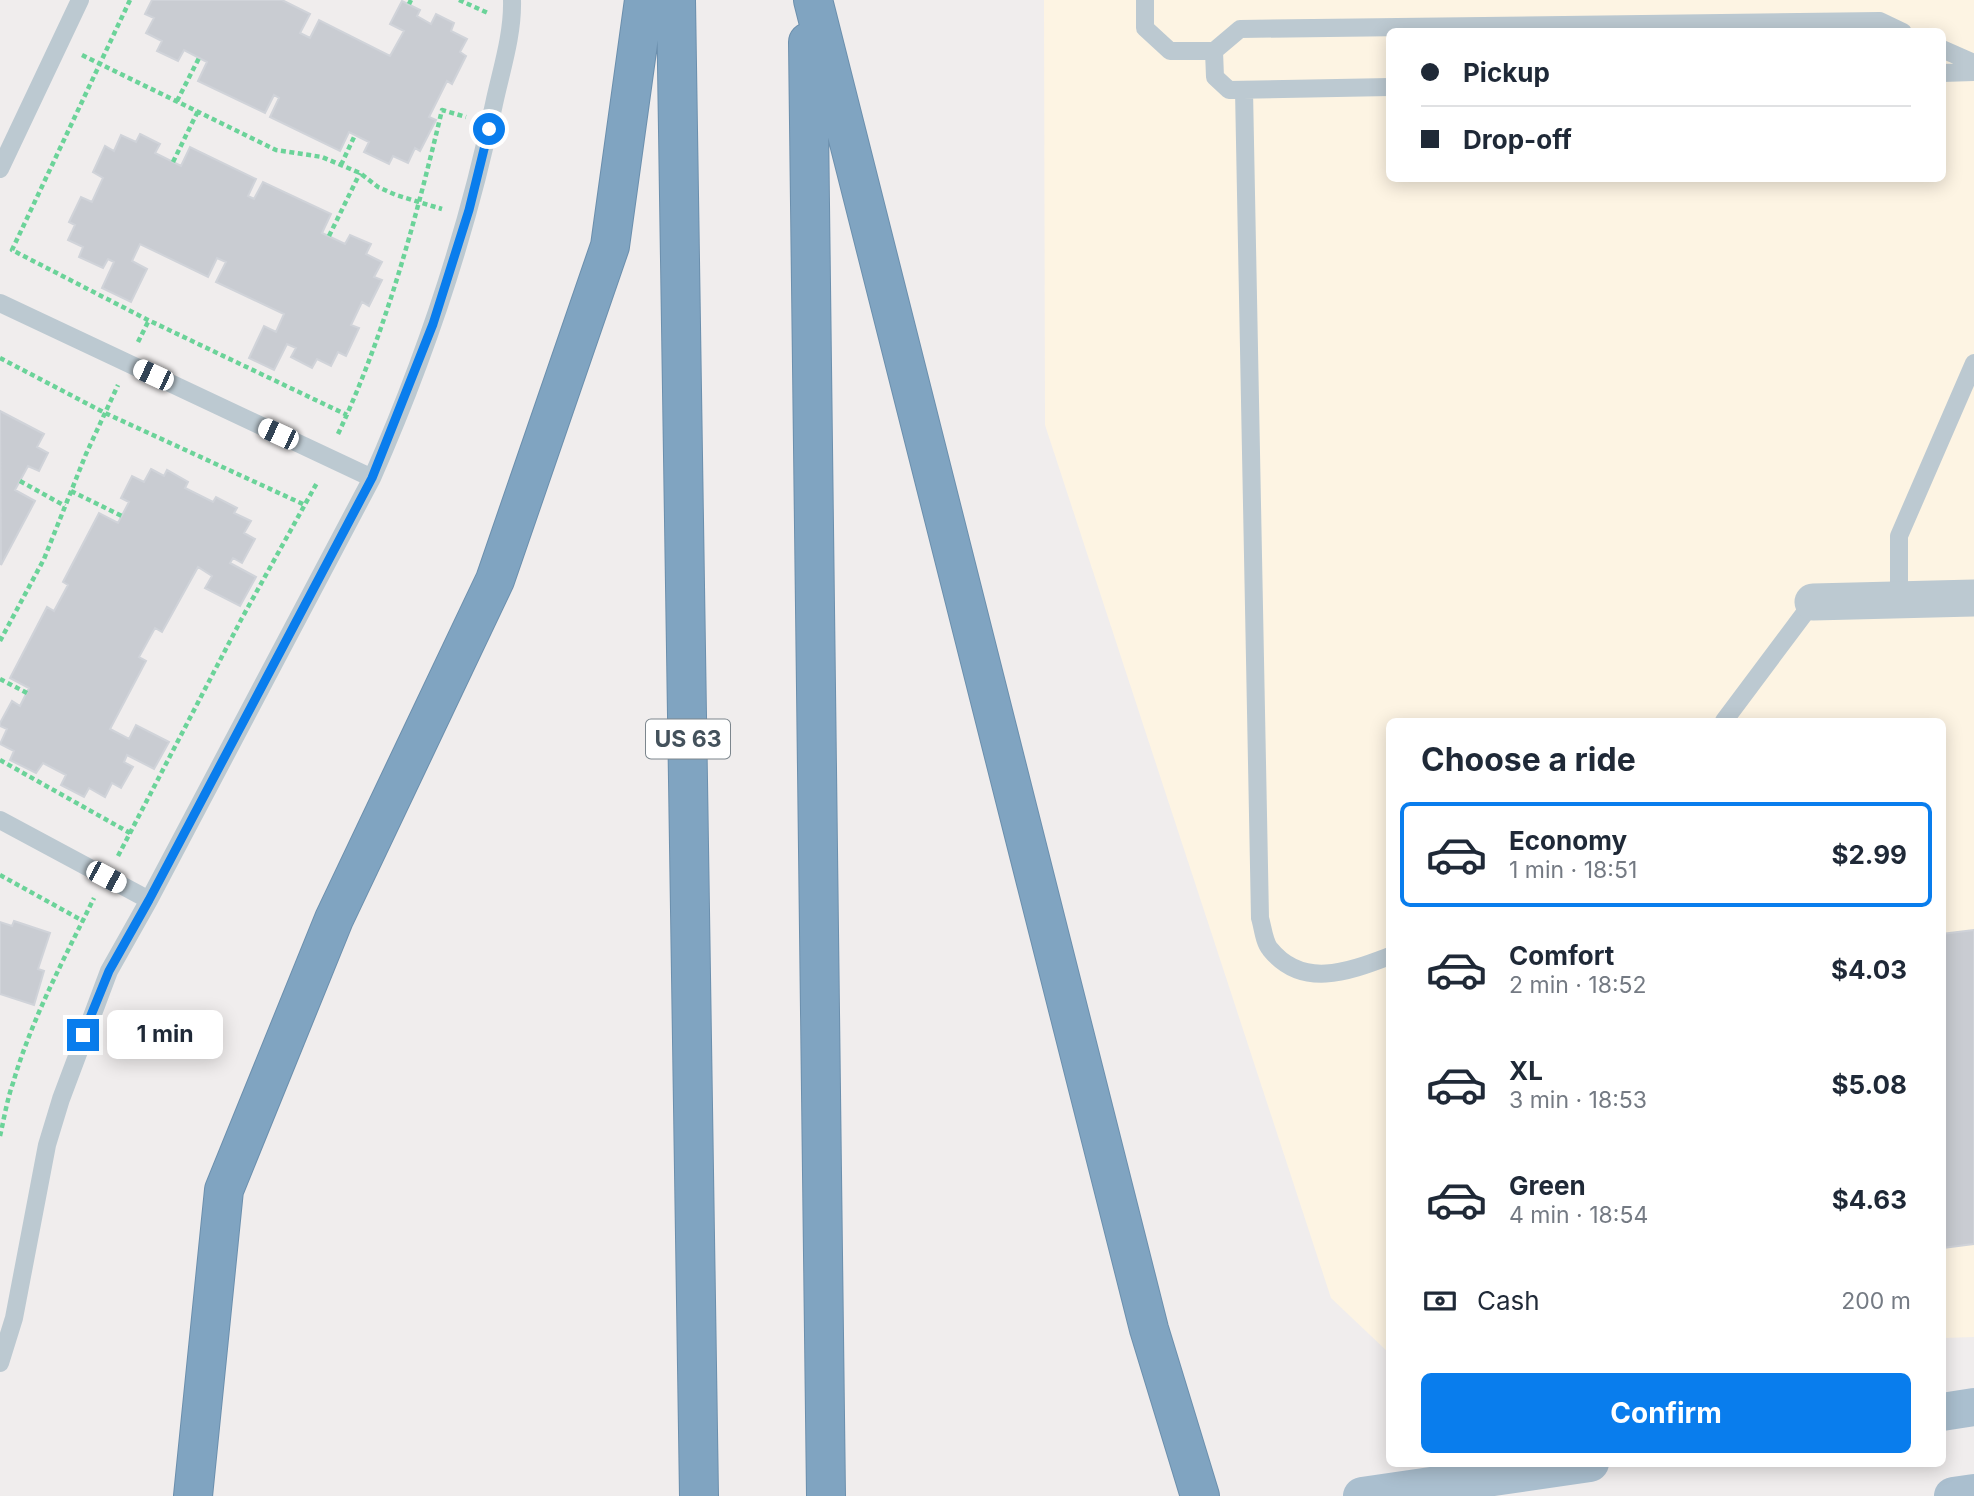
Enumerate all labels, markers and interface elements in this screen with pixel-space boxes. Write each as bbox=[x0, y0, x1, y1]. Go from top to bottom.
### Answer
text: Pickup bbox=[1463, 57, 1550, 88]
route start bbox=[473, 113, 505, 145]
text: Drop-off bbox=[1463, 124, 1572, 155]
car bbox=[130, 357, 177, 393]
car bbox=[255, 416, 302, 452]
road number: US 63 bbox=[646, 720, 730, 758]
text: Choose a ride bbox=[1421, 740, 1636, 779]
icon: car bbox=[1425, 823, 1488, 886]
text: Economy bbox=[1509, 825, 1627, 856]
text: $2.99 bbox=[1831, 839, 1907, 870]
text: 1 min · 18:51 bbox=[1509, 856, 1637, 884]
car bbox=[83, 858, 130, 896]
icon: car bbox=[1425, 938, 1488, 1001]
text: Comfort bbox=[1509, 940, 1614, 971]
text: $4.03 bbox=[1831, 954, 1907, 985]
text: 2 min · 18:52 bbox=[1509, 971, 1647, 999]
callout: 1 min bbox=[108, 1010, 223, 1060]
route end bbox=[67, 1019, 99, 1051]
text: 1 min bbox=[137, 1020, 193, 1048]
icon: car bbox=[1425, 1053, 1488, 1116]
text: XL bbox=[1509, 1055, 1543, 1086]
text: $5.08 bbox=[1832, 1069, 1907, 1100]
text: 3 min · 18:53 bbox=[1509, 1086, 1647, 1114]
icon: car bbox=[1425, 1168, 1488, 1231]
text: Green bbox=[1509, 1170, 1586, 1201]
text: $4.63 bbox=[1832, 1184, 1907, 1215]
text: 4 min · 18:54 bbox=[1509, 1201, 1648, 1229]
icon: cash bbox=[1421, 1282, 1459, 1320]
text: Cash bbox=[1477, 1285, 1540, 1316]
text: 200 m bbox=[1841, 1287, 1911, 1315]
button: Confirm bbox=[1421, 1373, 1911, 1453]

